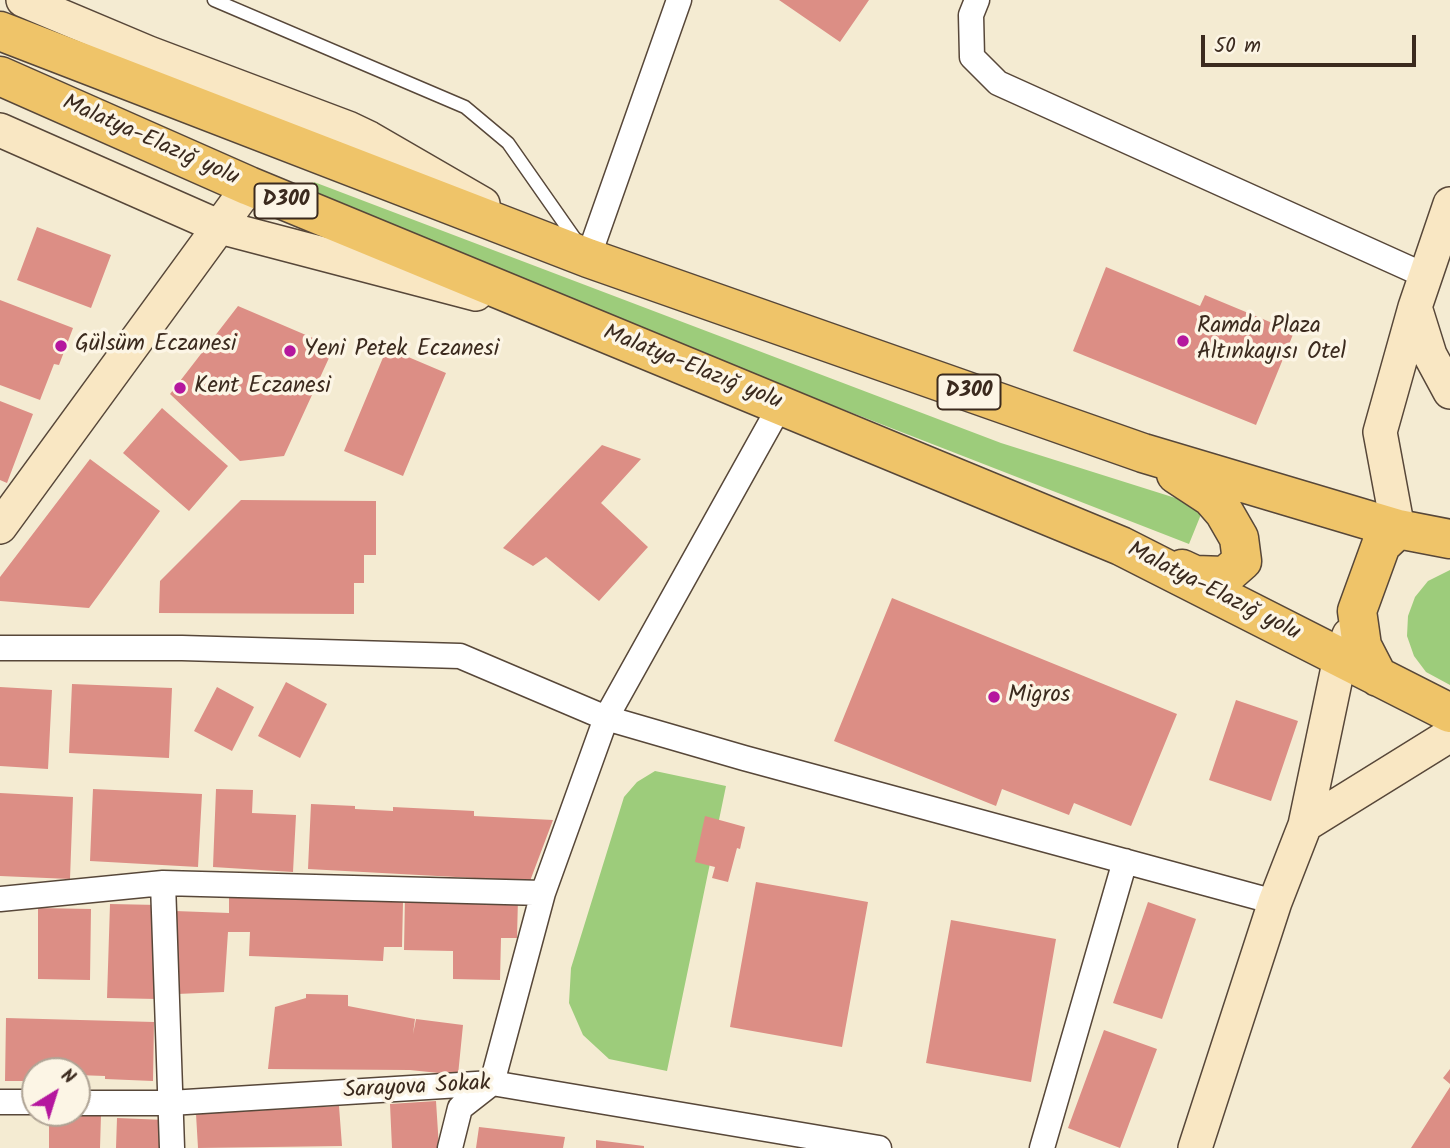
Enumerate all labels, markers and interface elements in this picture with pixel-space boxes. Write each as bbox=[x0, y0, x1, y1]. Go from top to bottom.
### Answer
scale bar bbox=[1205, 21, 1420, 65]
text: 50 m bbox=[1214, 30, 1261, 63]
street label: Malatya-Elazığ yolu bbox=[57, 91, 243, 193]
road number: D300 bbox=[254, 184, 318, 218]
place label: Ramda Plaza Altınkayısı Otel bbox=[1197, 314, 1346, 368]
street label: Malatya-Elazığ yolu bbox=[599, 321, 785, 417]
place label: Gülsüm Eczanesi bbox=[75, 332, 237, 360]
marker: Ramda Plaza Altınkayısı Otel bbox=[1175, 333, 1191, 349]
place label: Yeni Petek Eczanesi bbox=[304, 337, 499, 365]
marker: Gülsüm Eczanesi bbox=[53, 338, 69, 354]
marker: Yeni Petek Eczanesi bbox=[282, 343, 298, 359]
place label: Kent Eczanesi bbox=[194, 374, 331, 402]
road number: D300 bbox=[937, 374, 1000, 410]
marker: Kent Eczanesi bbox=[172, 380, 188, 396]
street label: Malatya-Elazığ yolu bbox=[1122, 538, 1304, 648]
place label: Migros bbox=[1008, 683, 1070, 711]
marker: Migros bbox=[986, 689, 1002, 705]
north arrow bbox=[21, 1057, 91, 1127]
text: N bbox=[54, 1062, 82, 1093]
street label: Sarayova Sokak bbox=[343, 1071, 491, 1107]

